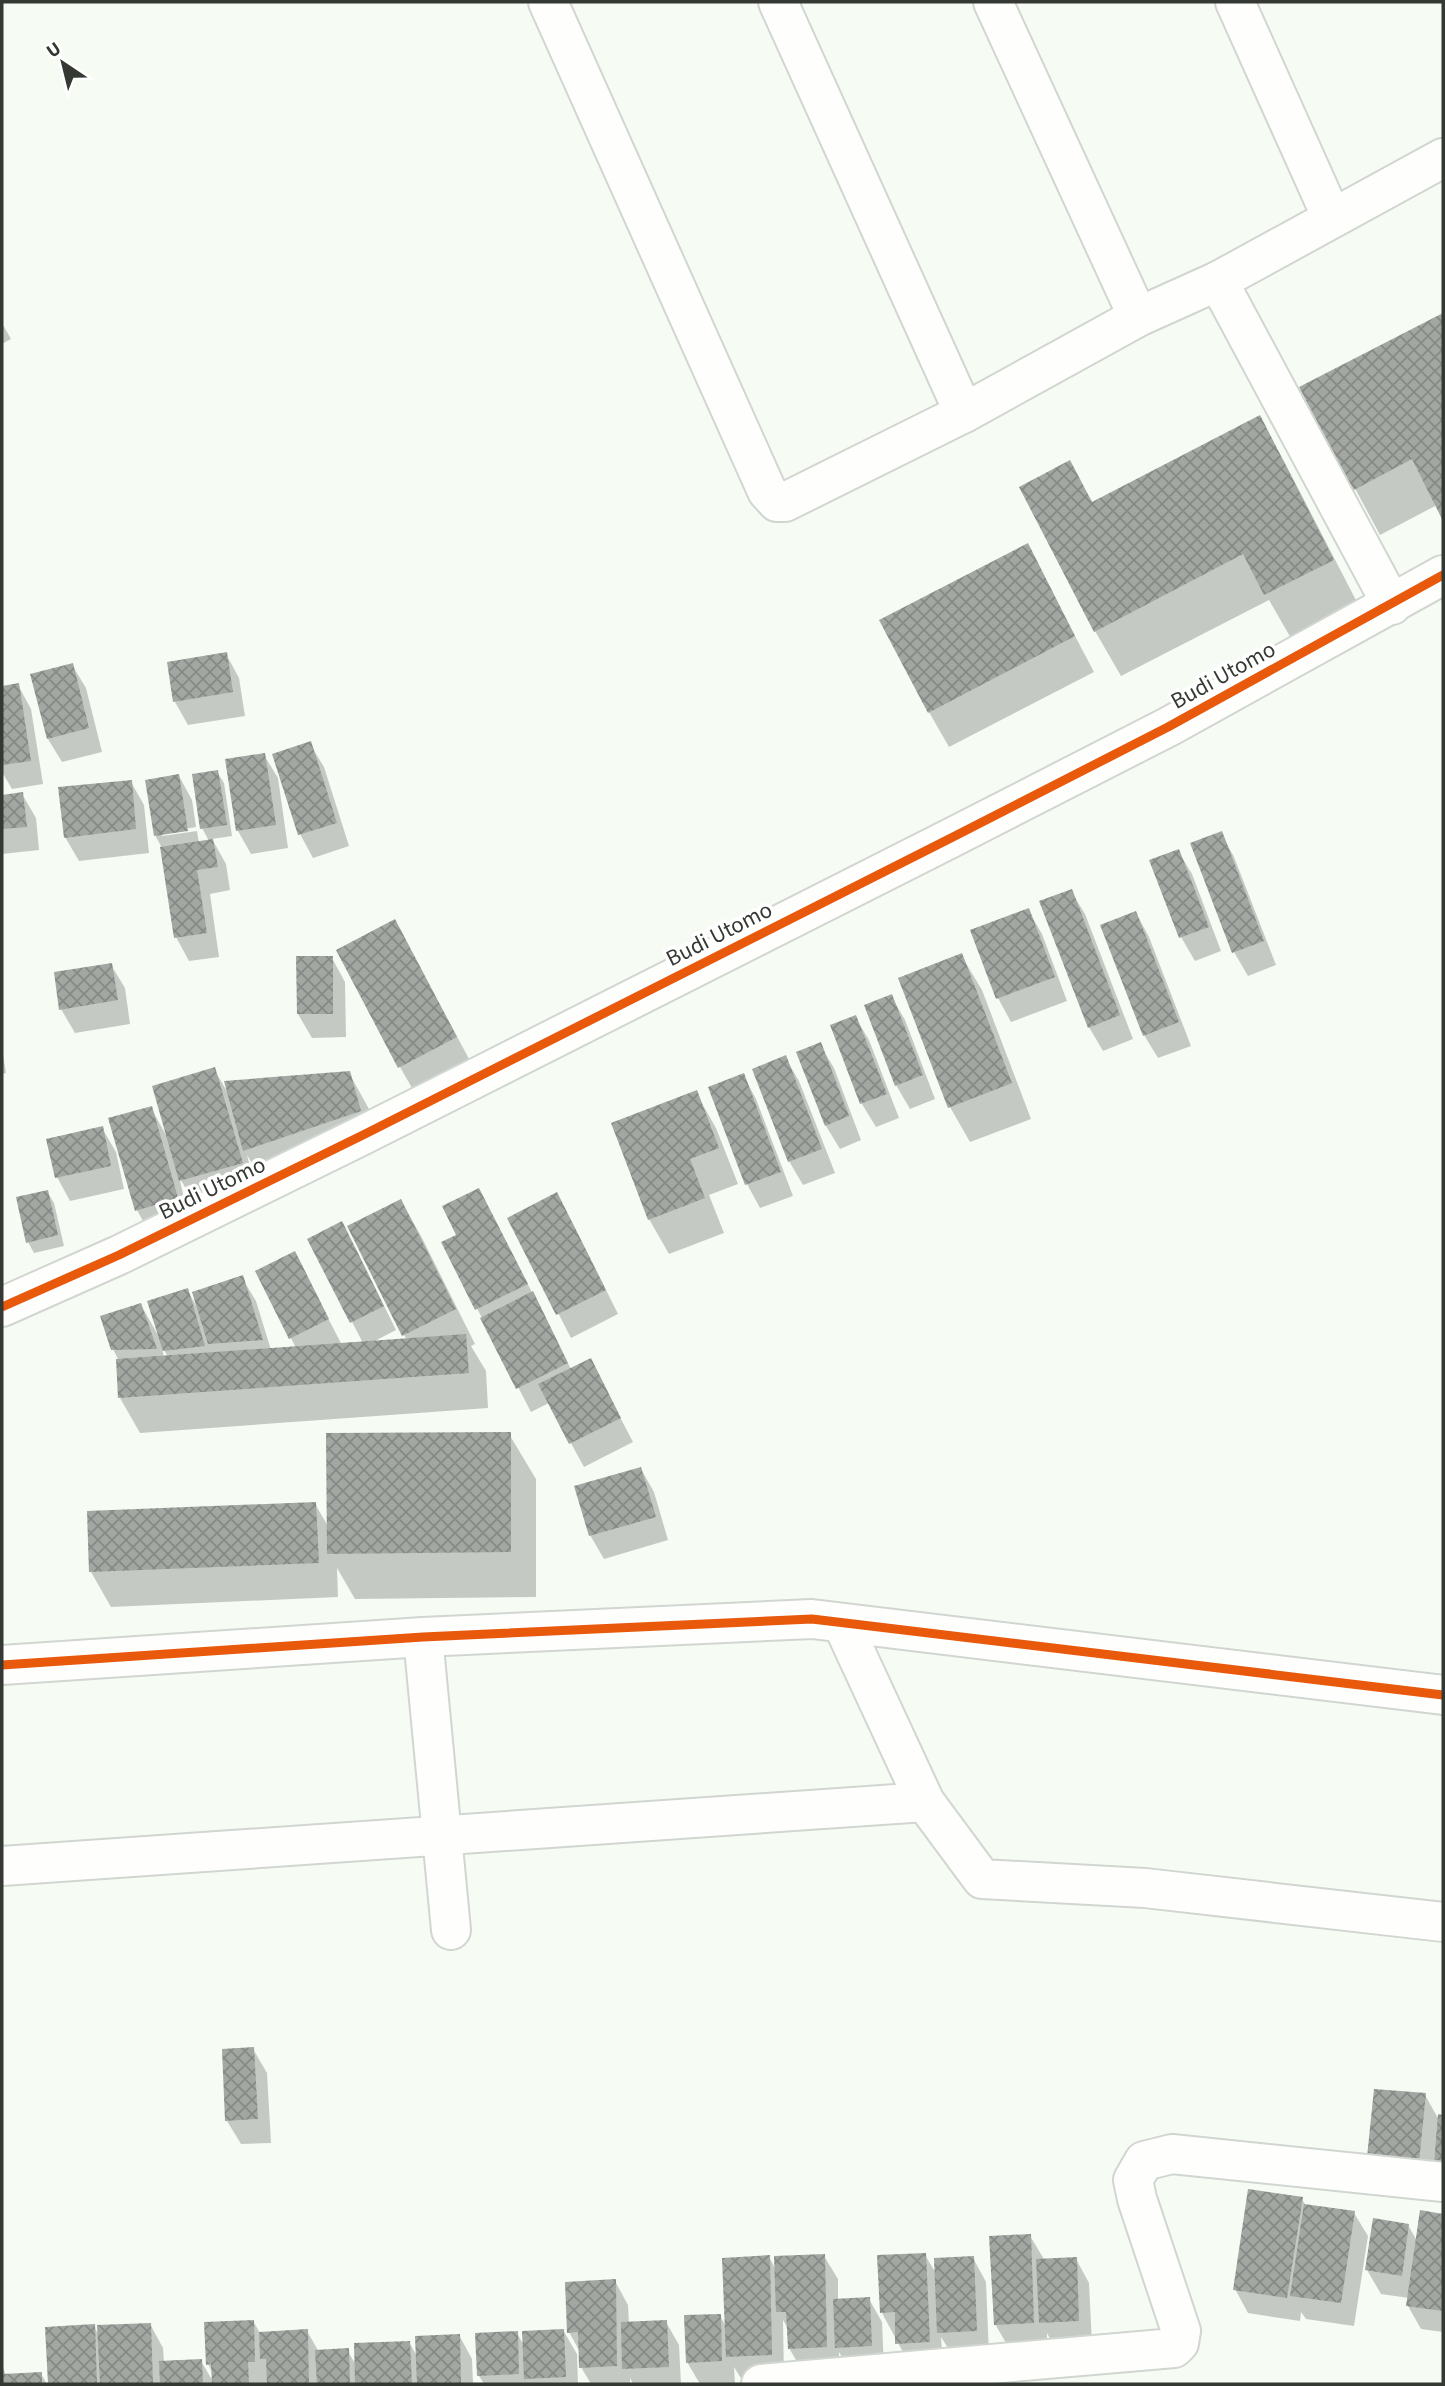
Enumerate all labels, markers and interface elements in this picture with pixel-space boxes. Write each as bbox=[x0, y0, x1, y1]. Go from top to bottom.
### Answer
north arrow bbox=[28, 28, 98, 98]
text: U bbox=[41, 36, 67, 65]
street label: Budi Utomo bbox=[1165, 633, 1281, 717]
street label: Budi Utomo bbox=[660, 893, 778, 975]
street label: Budi Utomo bbox=[153, 1148, 271, 1228]

